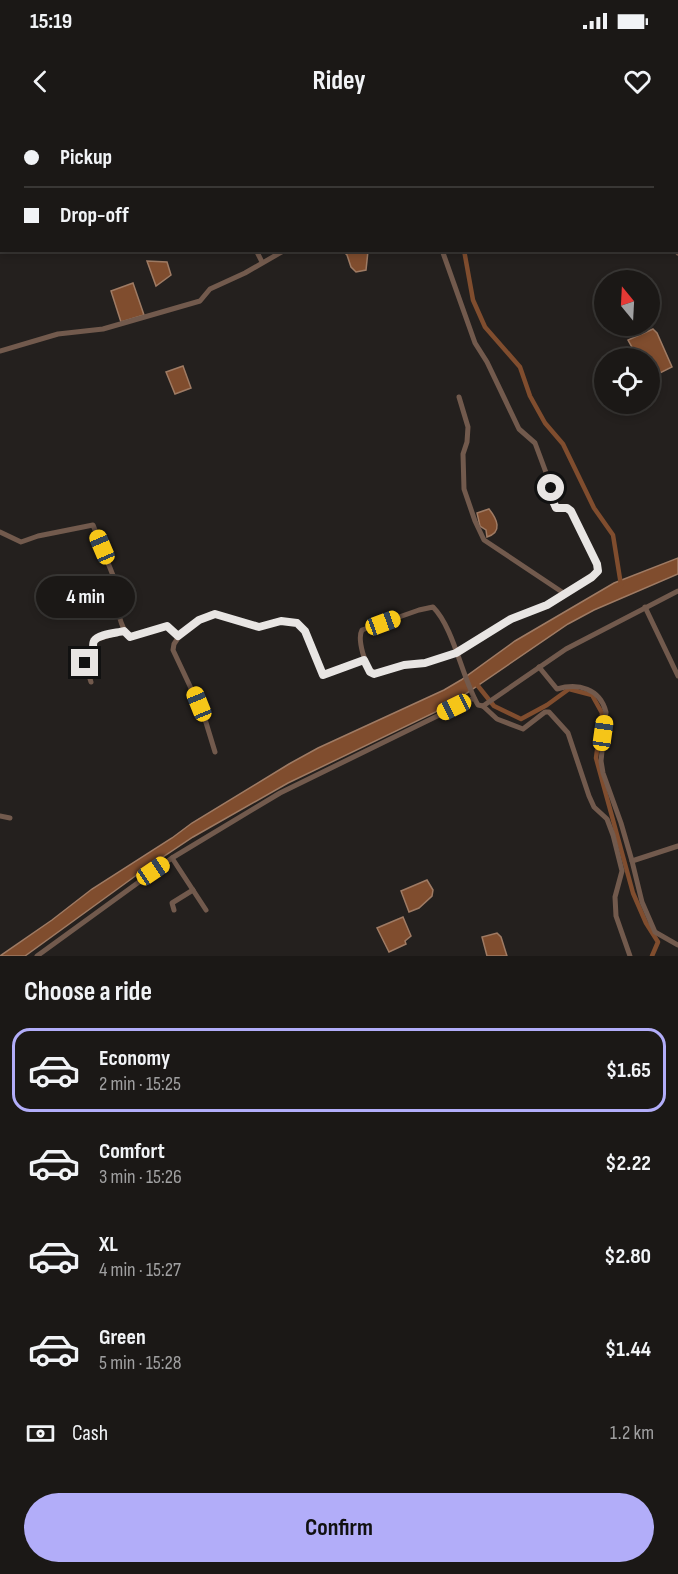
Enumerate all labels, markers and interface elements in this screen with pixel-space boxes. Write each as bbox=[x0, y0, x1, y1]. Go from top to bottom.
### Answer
text: 15:19 bbox=[30, 8, 72, 35]
icon: back bbox=[24, 65, 57, 98]
text: Ridey bbox=[312, 65, 366, 97]
icon: heart bbox=[621, 65, 654, 98]
text: Pickup bbox=[60, 144, 112, 171]
text: Drop-off bbox=[60, 202, 129, 229]
north arrow bbox=[594, 270, 660, 336]
map controls bbox=[594, 270, 660, 414]
button: locate bbox=[594, 348, 660, 414]
route start bbox=[537, 474, 564, 501]
car bbox=[87, 527, 117, 567]
callout: 4 min bbox=[36, 576, 134, 618]
text: 4 min bbox=[66, 585, 105, 609]
car bbox=[363, 608, 403, 638]
route end bbox=[71, 649, 98, 676]
car bbox=[184, 684, 214, 724]
car bbox=[434, 691, 474, 723]
car bbox=[592, 714, 614, 752]
car bbox=[133, 853, 173, 889]
text: Choose a ride bbox=[24, 976, 152, 1008]
icon: car bbox=[27, 1043, 81, 1097]
text: Economy bbox=[99, 1045, 170, 1072]
text: $1.65 bbox=[606, 1057, 651, 1084]
text: 2 min · 15:25 bbox=[99, 1072, 181, 1096]
icon: car bbox=[27, 1136, 81, 1190]
text: Comfort bbox=[99, 1138, 165, 1165]
text: $2.22 bbox=[605, 1150, 651, 1177]
text: 3 min · 15:26 bbox=[99, 1165, 182, 1189]
icon: car bbox=[27, 1229, 81, 1283]
text: XL bbox=[99, 1231, 118, 1258]
text: $2.80 bbox=[604, 1243, 651, 1270]
text: 4 min · 15:27 bbox=[99, 1258, 181, 1282]
icon: car bbox=[27, 1322, 81, 1376]
text: Green bbox=[99, 1324, 146, 1351]
text: $1.44 bbox=[605, 1336, 651, 1363]
text: 5 min · 15:28 bbox=[99, 1351, 181, 1375]
icon: cash bbox=[24, 1417, 57, 1450]
text: Cash bbox=[72, 1420, 108, 1447]
text: 1.2 km bbox=[610, 1421, 654, 1445]
button: Confirm bbox=[24, 1493, 654, 1562]

